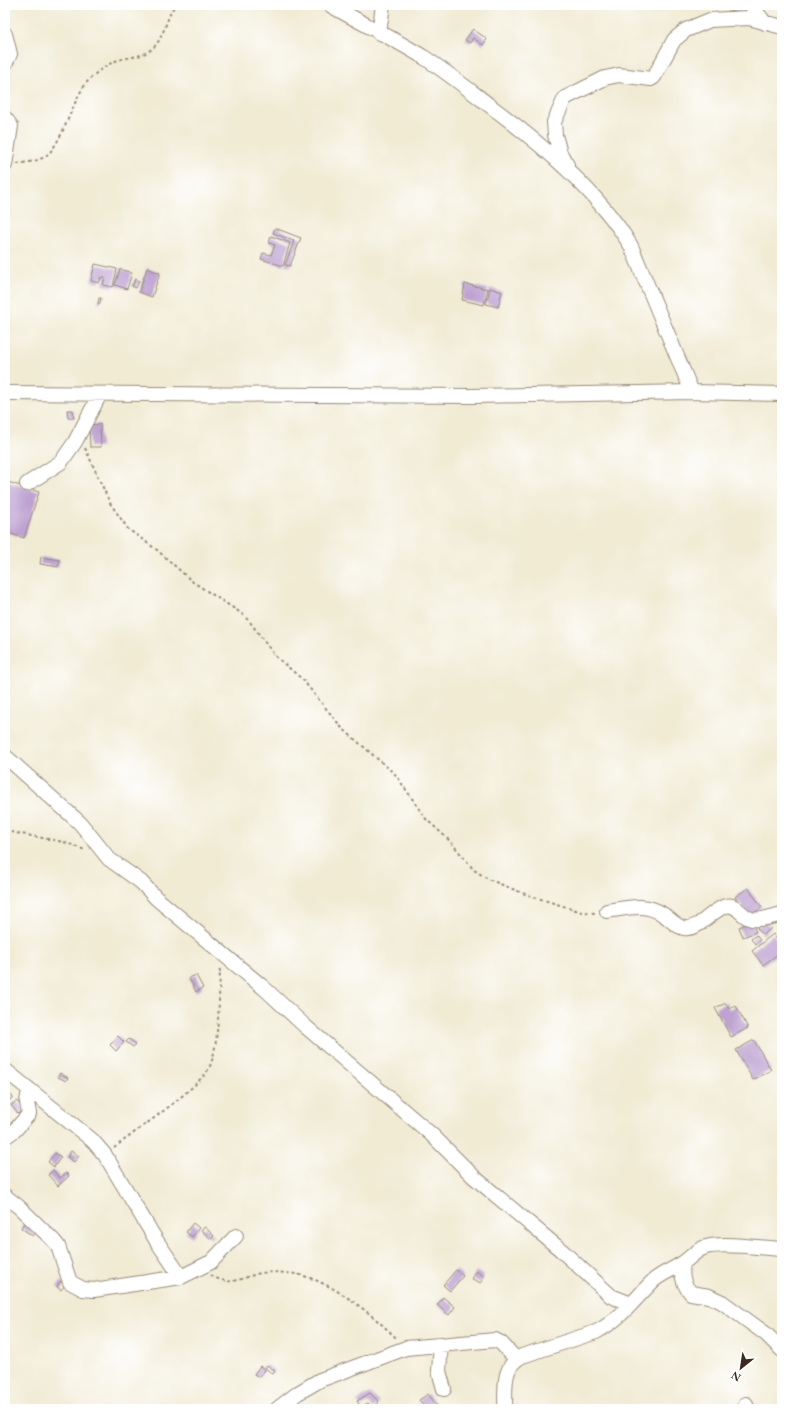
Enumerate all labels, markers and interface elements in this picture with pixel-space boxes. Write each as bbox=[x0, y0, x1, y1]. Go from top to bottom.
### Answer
north arrow bbox=[721, 1348, 761, 1388]
text: N bbox=[729, 1368, 743, 1385]

